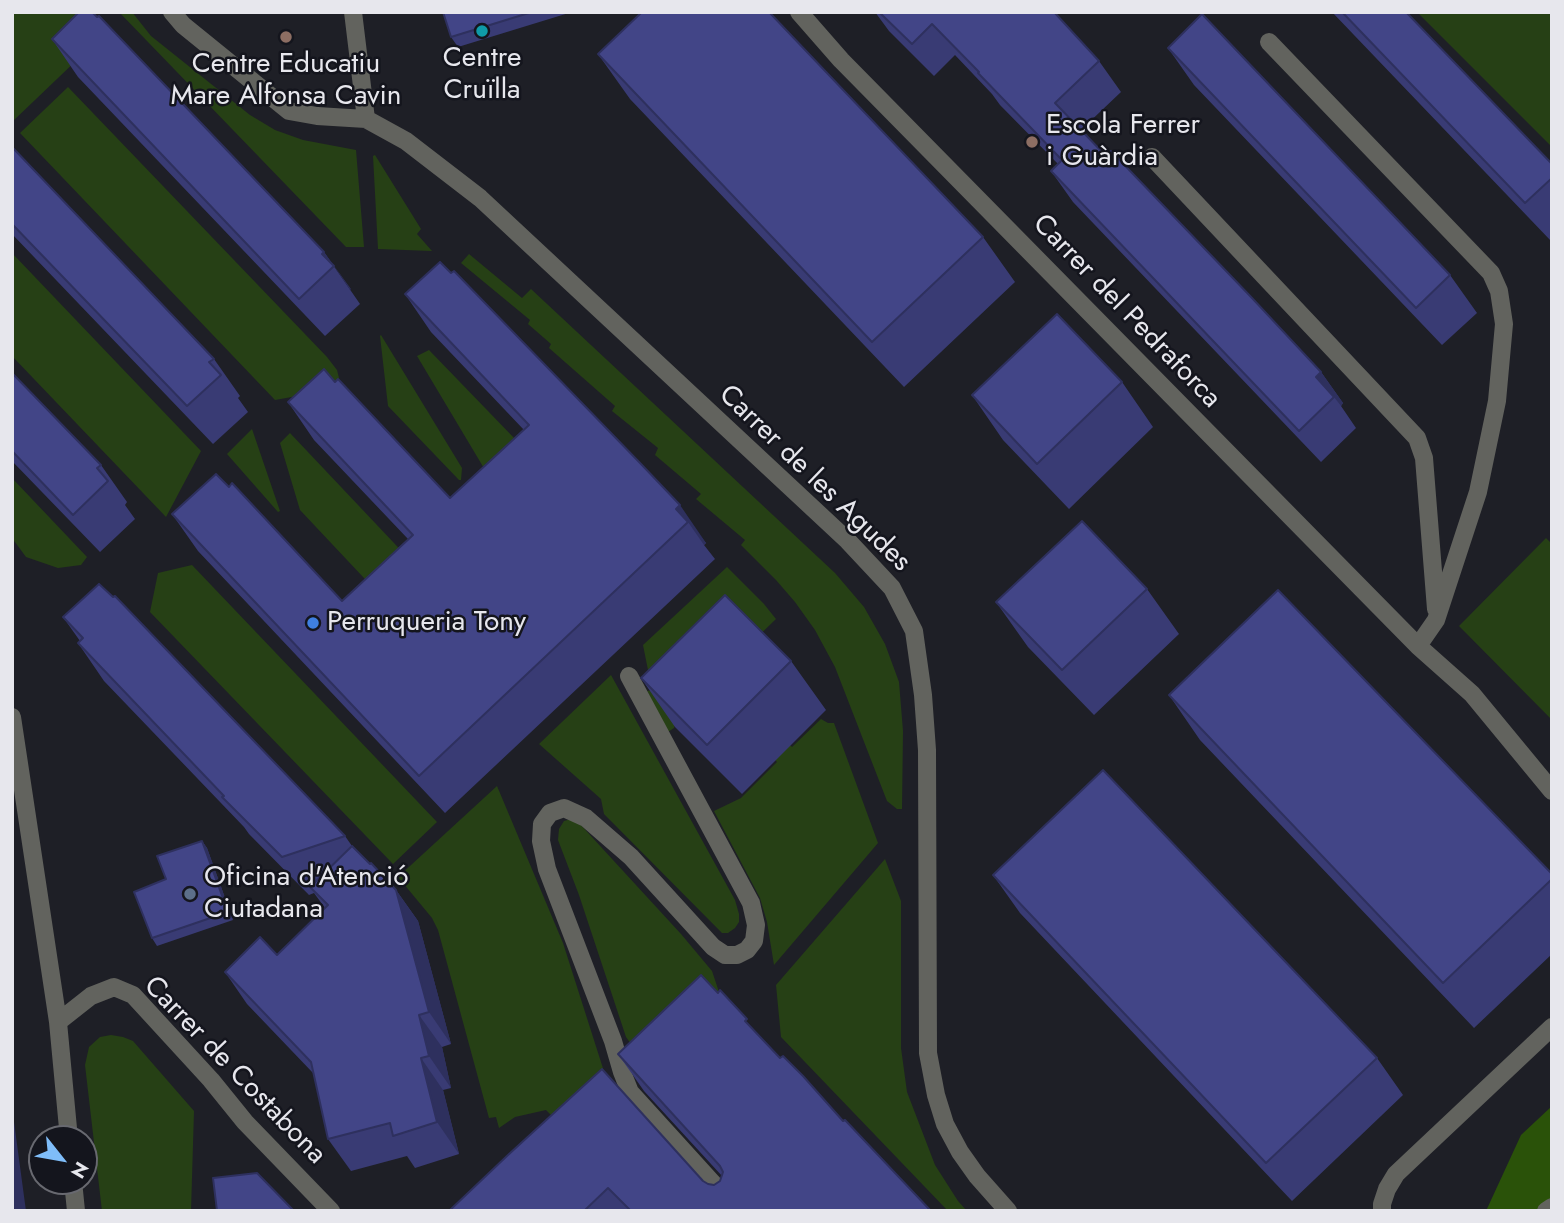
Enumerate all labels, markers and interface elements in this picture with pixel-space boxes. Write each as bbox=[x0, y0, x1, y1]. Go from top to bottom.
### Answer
marker: Centre Cruïlla bbox=[474, 23, 490, 39]
marker: Centre Educatiu Mare Alfonsa Cavin bbox=[278, 29, 294, 45]
place label: Centre Cruïlla bbox=[443, 42, 521, 108]
place label: Centre Educatiu Mare Alfonsa Cavin bbox=[170, 48, 402, 114]
place label: Escola Ferrer i Guàrdia bbox=[1046, 109, 1200, 175]
marker: Escola Ferrer i Guàrdia bbox=[1024, 134, 1040, 150]
street label: Carrer del Pedraforca bbox=[1025, 208, 1227, 416]
street label: Carrer de les Agudes bbox=[711, 379, 917, 579]
place label: Perruqueria Tony bbox=[327, 606, 526, 640]
marker: Perruqueria Tony bbox=[305, 615, 321, 631]
place label: Oficina d'Atenció Ciutadana bbox=[204, 861, 409, 927]
marker: Oficina d'Atenció Ciutadana bbox=[182, 886, 198, 902]
street label: Carrer de Costabona bbox=[136, 970, 332, 1172]
north arrow bbox=[28, 1125, 98, 1195]
text: N bbox=[64, 1157, 95, 1183]

